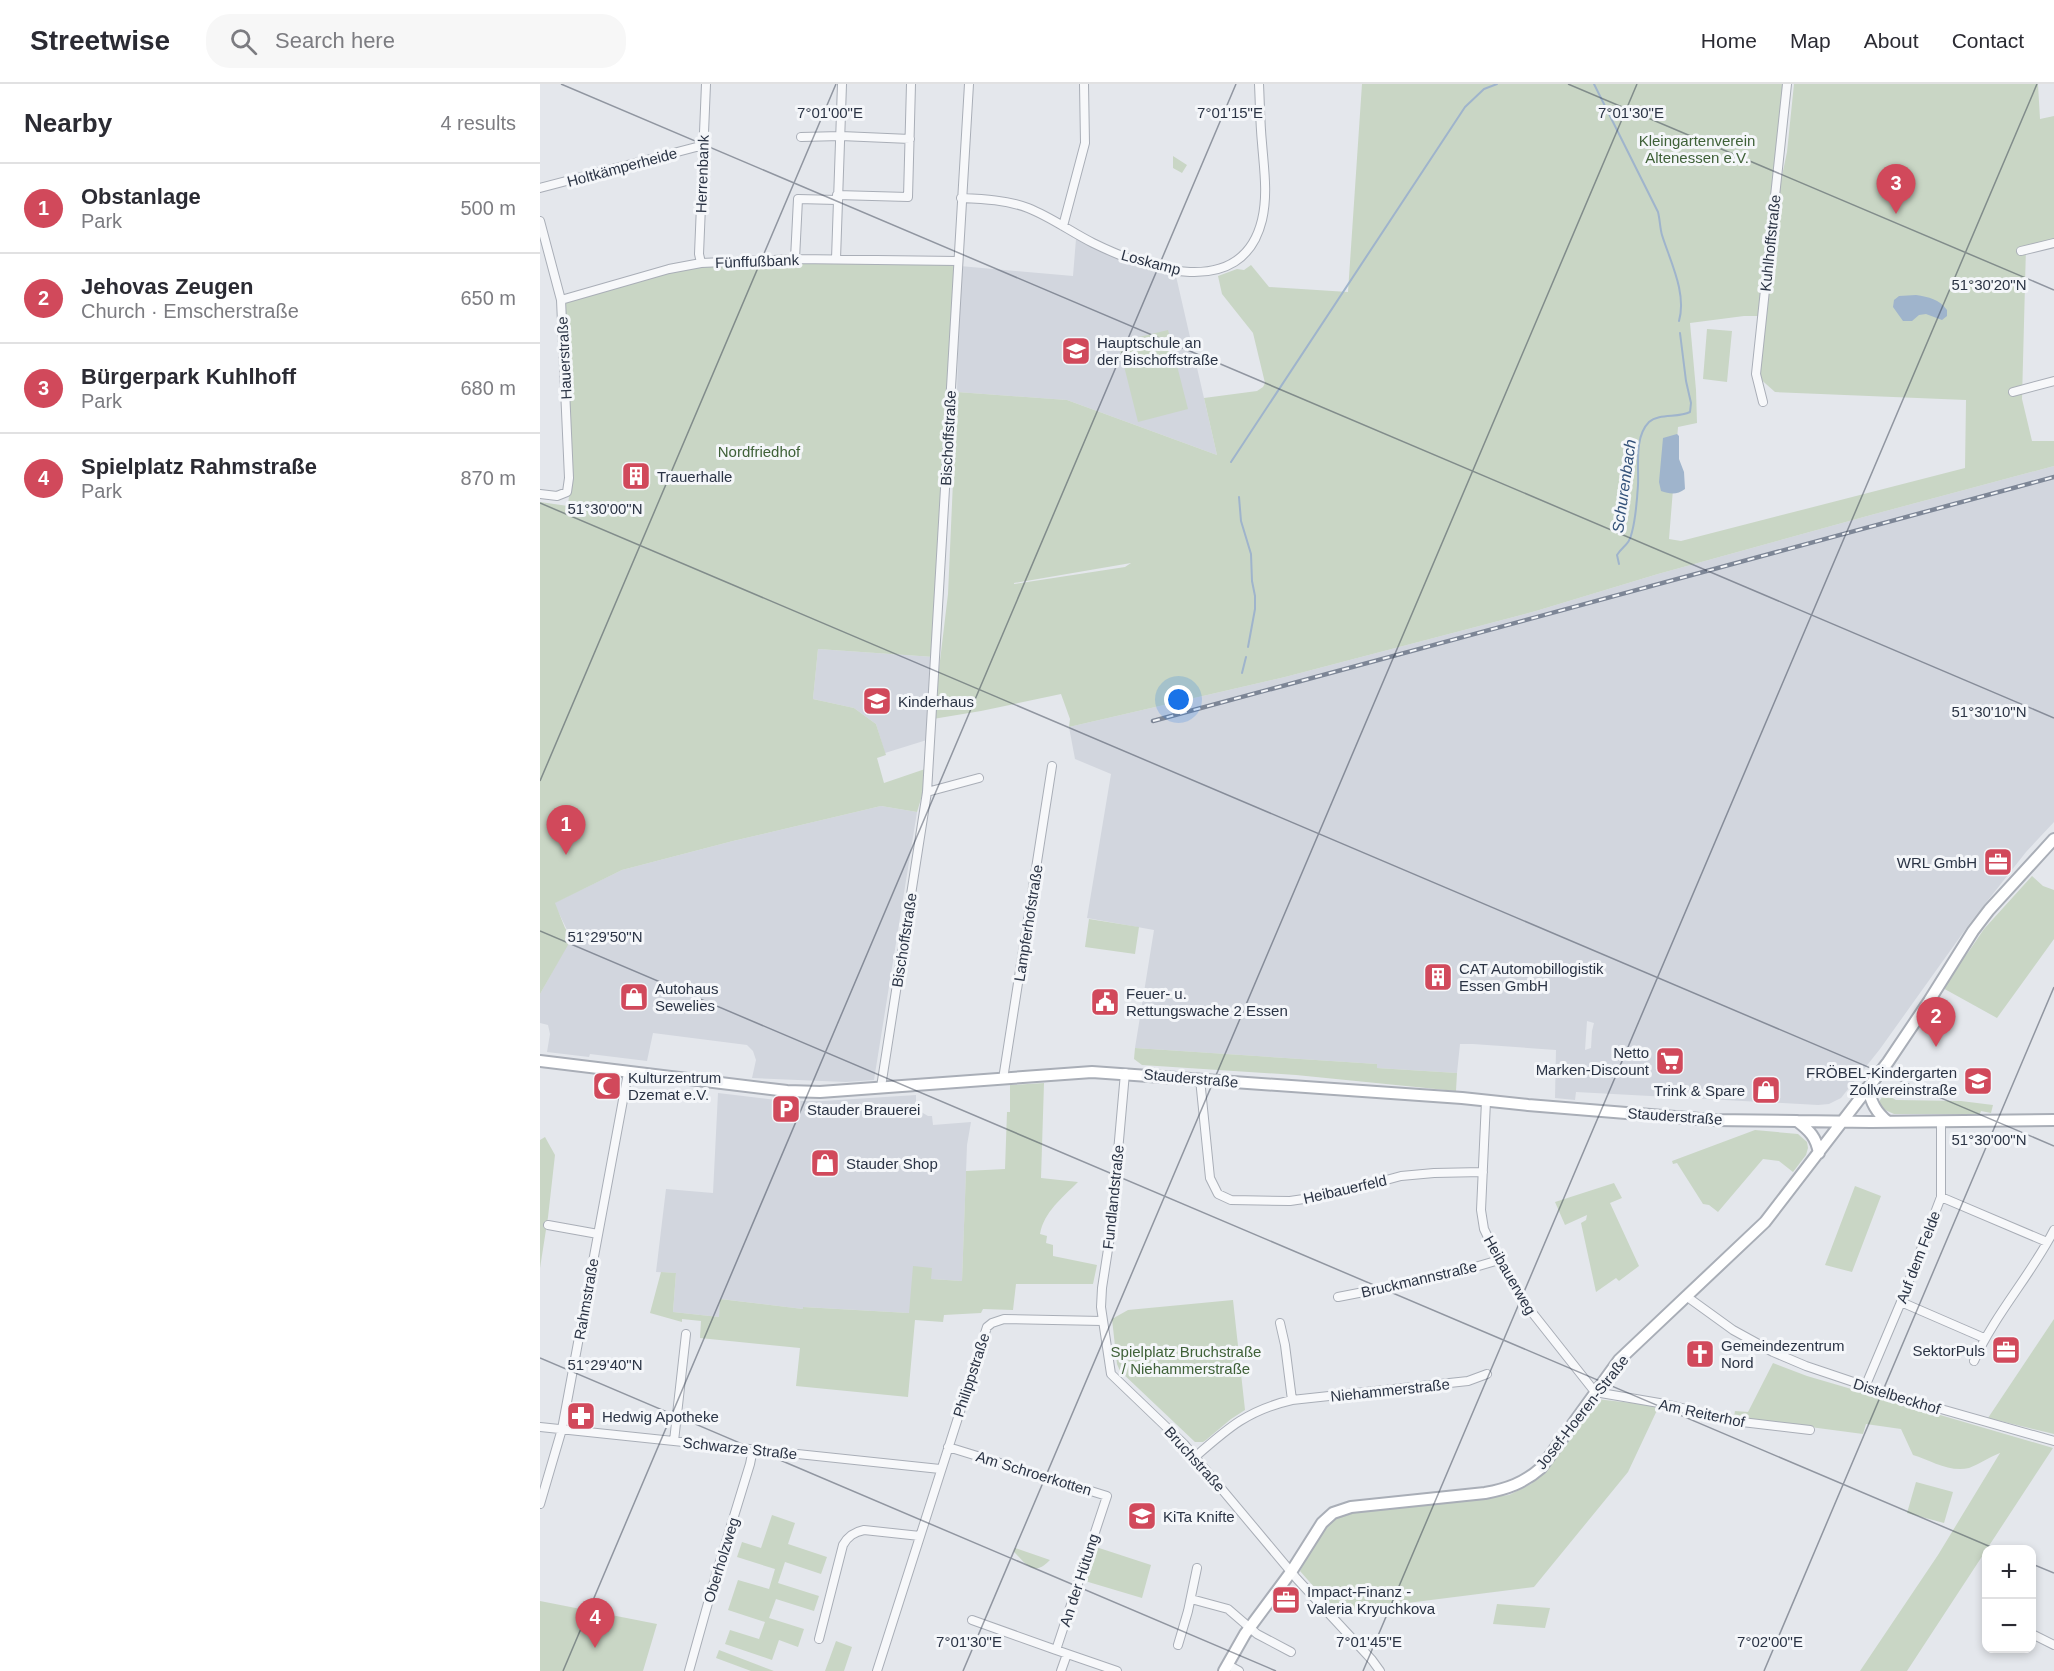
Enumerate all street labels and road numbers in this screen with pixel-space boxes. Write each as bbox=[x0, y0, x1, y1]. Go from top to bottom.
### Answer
street label: Herrenbank bbox=[692, 134, 712, 213]
street label: Holtkämperheide bbox=[565, 144, 679, 190]
street label: Kuhlhoffstraße bbox=[1756, 194, 1784, 292]
street label: Loskamp bbox=[1119, 246, 1183, 278]
street label: Fünffußbank bbox=[715, 251, 800, 271]
street label: Hauerstraße bbox=[553, 316, 575, 400]
street label: Bischoffstraße bbox=[937, 390, 959, 486]
street label: Lampferhofstraße bbox=[1010, 863, 1046, 983]
street label: Bischoffstraße bbox=[888, 891, 920, 989]
street label: Stauderstraße bbox=[1143, 1065, 1239, 1091]
street label: Stauderstraße bbox=[1627, 1104, 1723, 1128]
street label: Fundlandstraße bbox=[1099, 1144, 1127, 1250]
street label: Heibauerfeld bbox=[1302, 1171, 1388, 1207]
street label: Auf dem Felde bbox=[1893, 1208, 1943, 1306]
street label: Heibauerweg bbox=[1481, 1232, 1539, 1318]
street label: Rahmstraße bbox=[570, 1257, 602, 1341]
street label: Bruckmannstraße bbox=[1359, 1257, 1479, 1301]
street label: Philippstraße bbox=[949, 1331, 993, 1419]
street label: Josef-Hoeren-Straße bbox=[1532, 1352, 1632, 1472]
street label: Niehammerstraße bbox=[1329, 1375, 1451, 1405]
street label: Distelbeckhof bbox=[1851, 1375, 1943, 1418]
street label: Am Reiterhof bbox=[1657, 1396, 1747, 1431]
street label: Bruchstraße bbox=[1161, 1423, 1229, 1495]
street label: Schwarze Straße bbox=[682, 1434, 798, 1462]
street label: Am Schroerkotten bbox=[974, 1447, 1094, 1499]
street label: Oberholzweg bbox=[700, 1515, 742, 1605]
street label: An der Hütung bbox=[1056, 1531, 1102, 1629]

